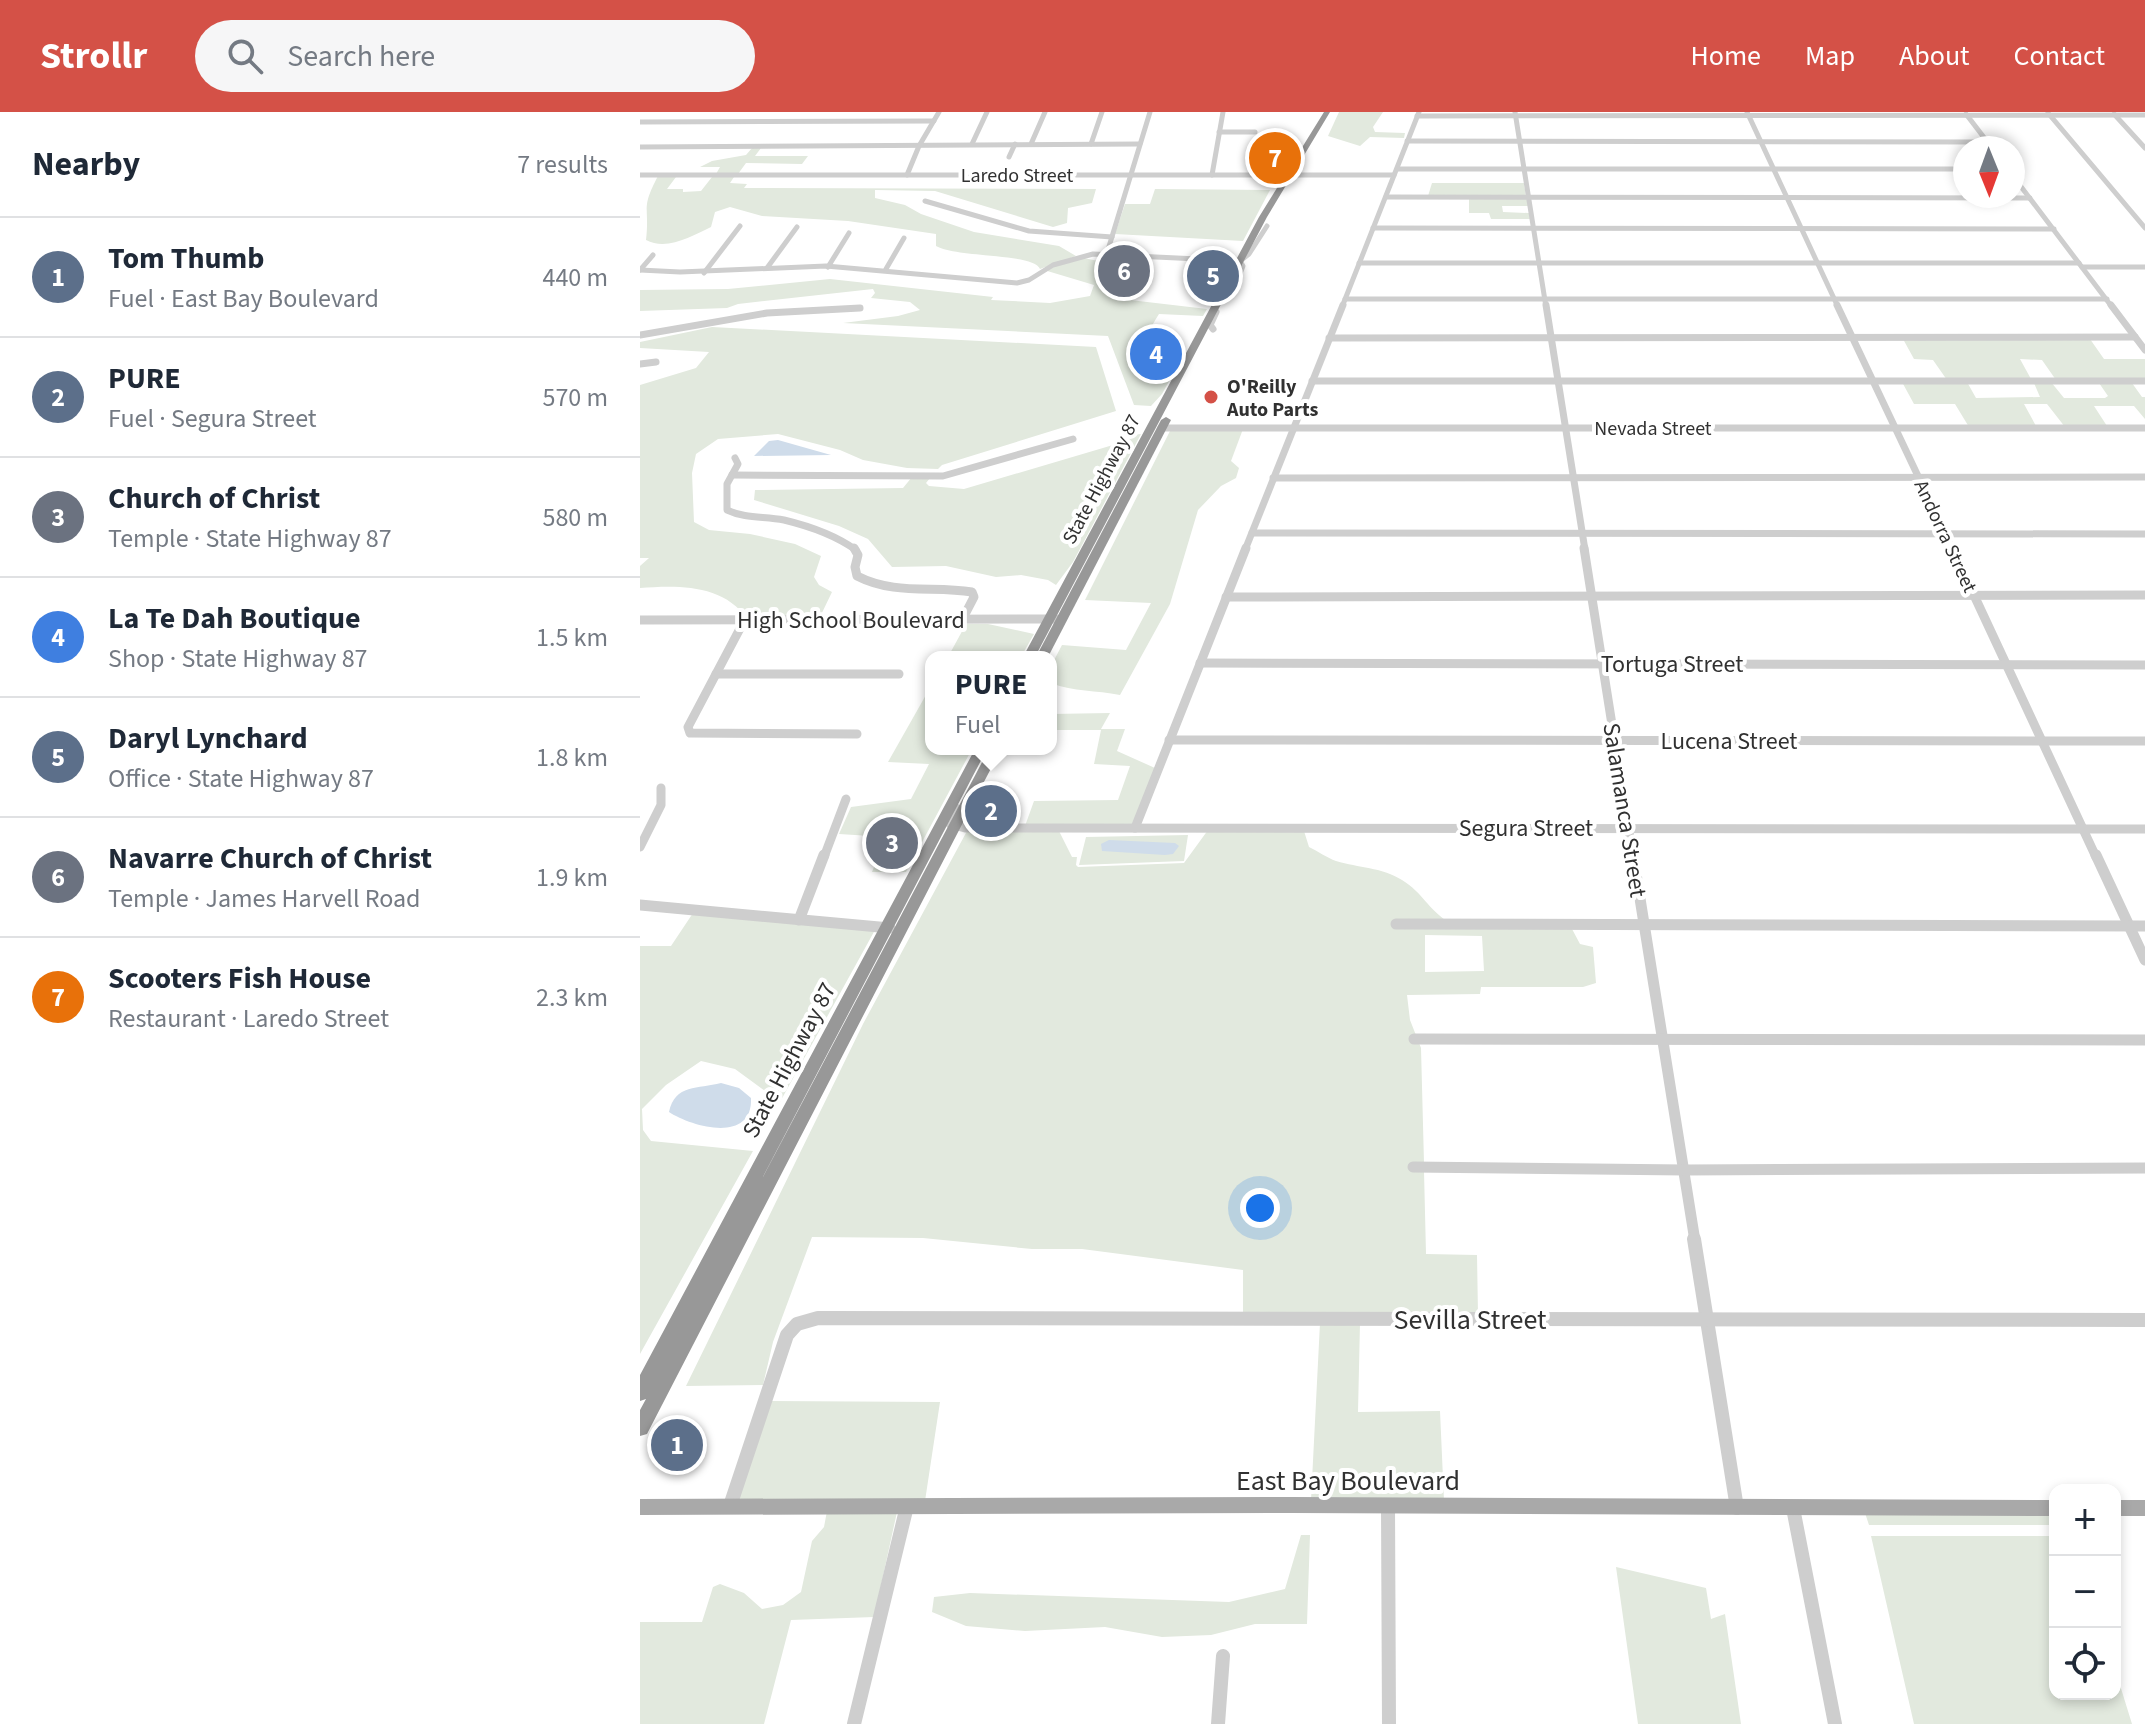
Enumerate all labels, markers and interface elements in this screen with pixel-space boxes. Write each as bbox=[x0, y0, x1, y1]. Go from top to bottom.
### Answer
search box bbox=[195, 20, 755, 92]
text: Strollr bbox=[40, 29, 147, 83]
icon: search bbox=[223, 34, 267, 78]
text: Search here bbox=[287, 35, 435, 78]
text: Home bbox=[1690, 36, 1761, 76]
text: Map bbox=[1805, 36, 1855, 76]
text: About bbox=[1899, 36, 1970, 76]
text: Contact bbox=[2014, 36, 2105, 76]
pin: 7 bbox=[1249, 128, 1301, 188]
north arrow bbox=[1953, 136, 2025, 208]
text: Nearby bbox=[32, 140, 140, 189]
text: 7 results bbox=[517, 146, 608, 183]
street label: Laredo Street bbox=[961, 162, 1073, 190]
text: Tom Thumb bbox=[108, 237, 265, 280]
pin: 6 bbox=[1098, 241, 1150, 301]
pin: 5 bbox=[1187, 246, 1239, 306]
text: 1 bbox=[51, 259, 65, 296]
text: 440 m bbox=[542, 259, 608, 296]
text: Fuel · East Bay Boulevard bbox=[108, 280, 379, 317]
pin: 4 bbox=[1130, 324, 1182, 384]
text: PURE bbox=[108, 357, 181, 400]
place label: O'Reilly Auto Parts bbox=[1226, 373, 1318, 424]
text: 2 bbox=[51, 379, 65, 416]
text: 570 m bbox=[542, 379, 608, 416]
marker: O'Reilly Auto Parts bbox=[1202, 388, 1220, 406]
text: Fuel · Segura Street bbox=[108, 400, 317, 437]
street label: State Highway 87 bbox=[1056, 410, 1148, 549]
street label: Nevada Street bbox=[1594, 415, 1712, 443]
street label: Andorra Street bbox=[1907, 476, 1984, 598]
text: Church of Christ bbox=[108, 477, 320, 520]
text: 3 bbox=[51, 499, 65, 536]
text: 580 m bbox=[542, 499, 608, 536]
text: Temple · State Highway 87 bbox=[108, 520, 392, 557]
text: La Te Dah Boutique bbox=[108, 597, 361, 640]
street label: High School Boulevard bbox=[737, 603, 965, 638]
text: 4 bbox=[51, 619, 65, 656]
text: 1.5 km bbox=[536, 619, 608, 656]
text: Shop · State Highway 87 bbox=[108, 640, 368, 677]
street label: Tortuga Street bbox=[1601, 647, 1743, 682]
popup bbox=[925, 651, 1057, 755]
text: PURE bbox=[955, 663, 1027, 706]
text: Fuel bbox=[955, 706, 1001, 743]
text: Daryl Lynchard bbox=[108, 717, 308, 760]
street label: Salamanca Street bbox=[1593, 720, 1656, 900]
street label: Lucena Street bbox=[1661, 724, 1797, 759]
text: 5 bbox=[51, 739, 65, 776]
text: 1.8 km bbox=[536, 739, 608, 776]
text: Office · State Highway 87 bbox=[108, 760, 374, 797]
pin: 2 bbox=[965, 781, 1017, 841]
street label: Segura Street bbox=[1459, 811, 1593, 846]
pin: 3 bbox=[866, 813, 918, 873]
text: Navarre Church of Christ bbox=[108, 837, 432, 880]
text: 6 bbox=[51, 859, 65, 896]
text: 1.9 km bbox=[536, 859, 608, 896]
text: Temple · James Harvell Road bbox=[108, 880, 421, 917]
text: Scooters Fish House bbox=[108, 957, 371, 1000]
street label: State Highway 87 bbox=[734, 976, 845, 1144]
text: 7 bbox=[51, 979, 65, 1016]
text: 2.3 km bbox=[536, 979, 608, 1016]
text: Restaurant · Laredo Street bbox=[108, 1000, 389, 1037]
your location bbox=[1240, 1188, 1280, 1228]
street label: Sevilla Street bbox=[1393, 1300, 1547, 1340]
pin: 1 bbox=[651, 1415, 703, 1475]
street label: East Bay Boulevard bbox=[1236, 1461, 1460, 1501]
map controls bbox=[2049, 1484, 2121, 1700]
button: + bbox=[2049, 1484, 2121, 1556]
button: − bbox=[2049, 1556, 2121, 1628]
button: locate bbox=[2049, 1628, 2121, 1700]

